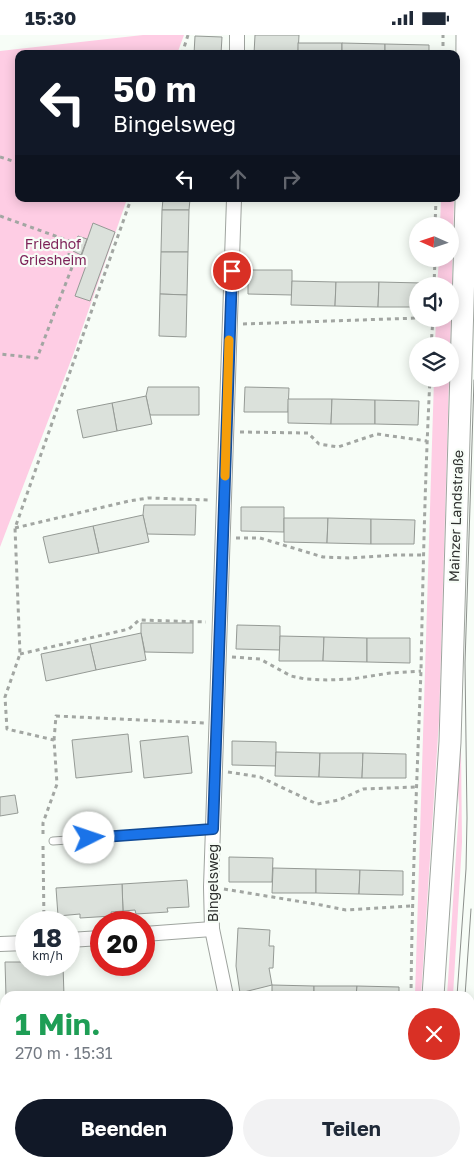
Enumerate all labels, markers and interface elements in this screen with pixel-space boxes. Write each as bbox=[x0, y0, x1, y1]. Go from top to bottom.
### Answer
text: 15:30 bbox=[25, 6, 76, 29]
text: 50 m bbox=[113, 68, 196, 110]
icon: left bbox=[30, 70, 95, 135]
text: Bingelsweg bbox=[113, 110, 236, 137]
icon: left bbox=[171, 165, 199, 193]
icon: ahead bbox=[224, 165, 252, 193]
icon: right bbox=[277, 165, 305, 193]
north arrow bbox=[409, 217, 459, 267]
map controls bbox=[409, 217, 459, 387]
park label: Friedhof Griesheim bbox=[19, 235, 87, 268]
pin bbox=[211, 250, 253, 292]
icon: arrive bbox=[218, 257, 246, 285]
button: sound bbox=[409, 277, 459, 327]
button: layers bbox=[409, 337, 459, 387]
street label: Mainzer Landstraße bbox=[445, 450, 466, 582]
position arrow bbox=[62, 811, 114, 863]
street label: Bingelsweg bbox=[204, 844, 221, 922]
speed limit sign: 20 bbox=[90, 911, 155, 976]
text: 18 bbox=[33, 922, 62, 953]
text: km/h bbox=[32, 948, 63, 963]
text: 1 Min. bbox=[15, 1006, 101, 1042]
button: close bbox=[408, 1008, 460, 1060]
text: 270 m · 15:31 bbox=[15, 1043, 113, 1063]
button: Beenden bbox=[15, 1099, 233, 1157]
button: Teilen bbox=[243, 1099, 460, 1157]

